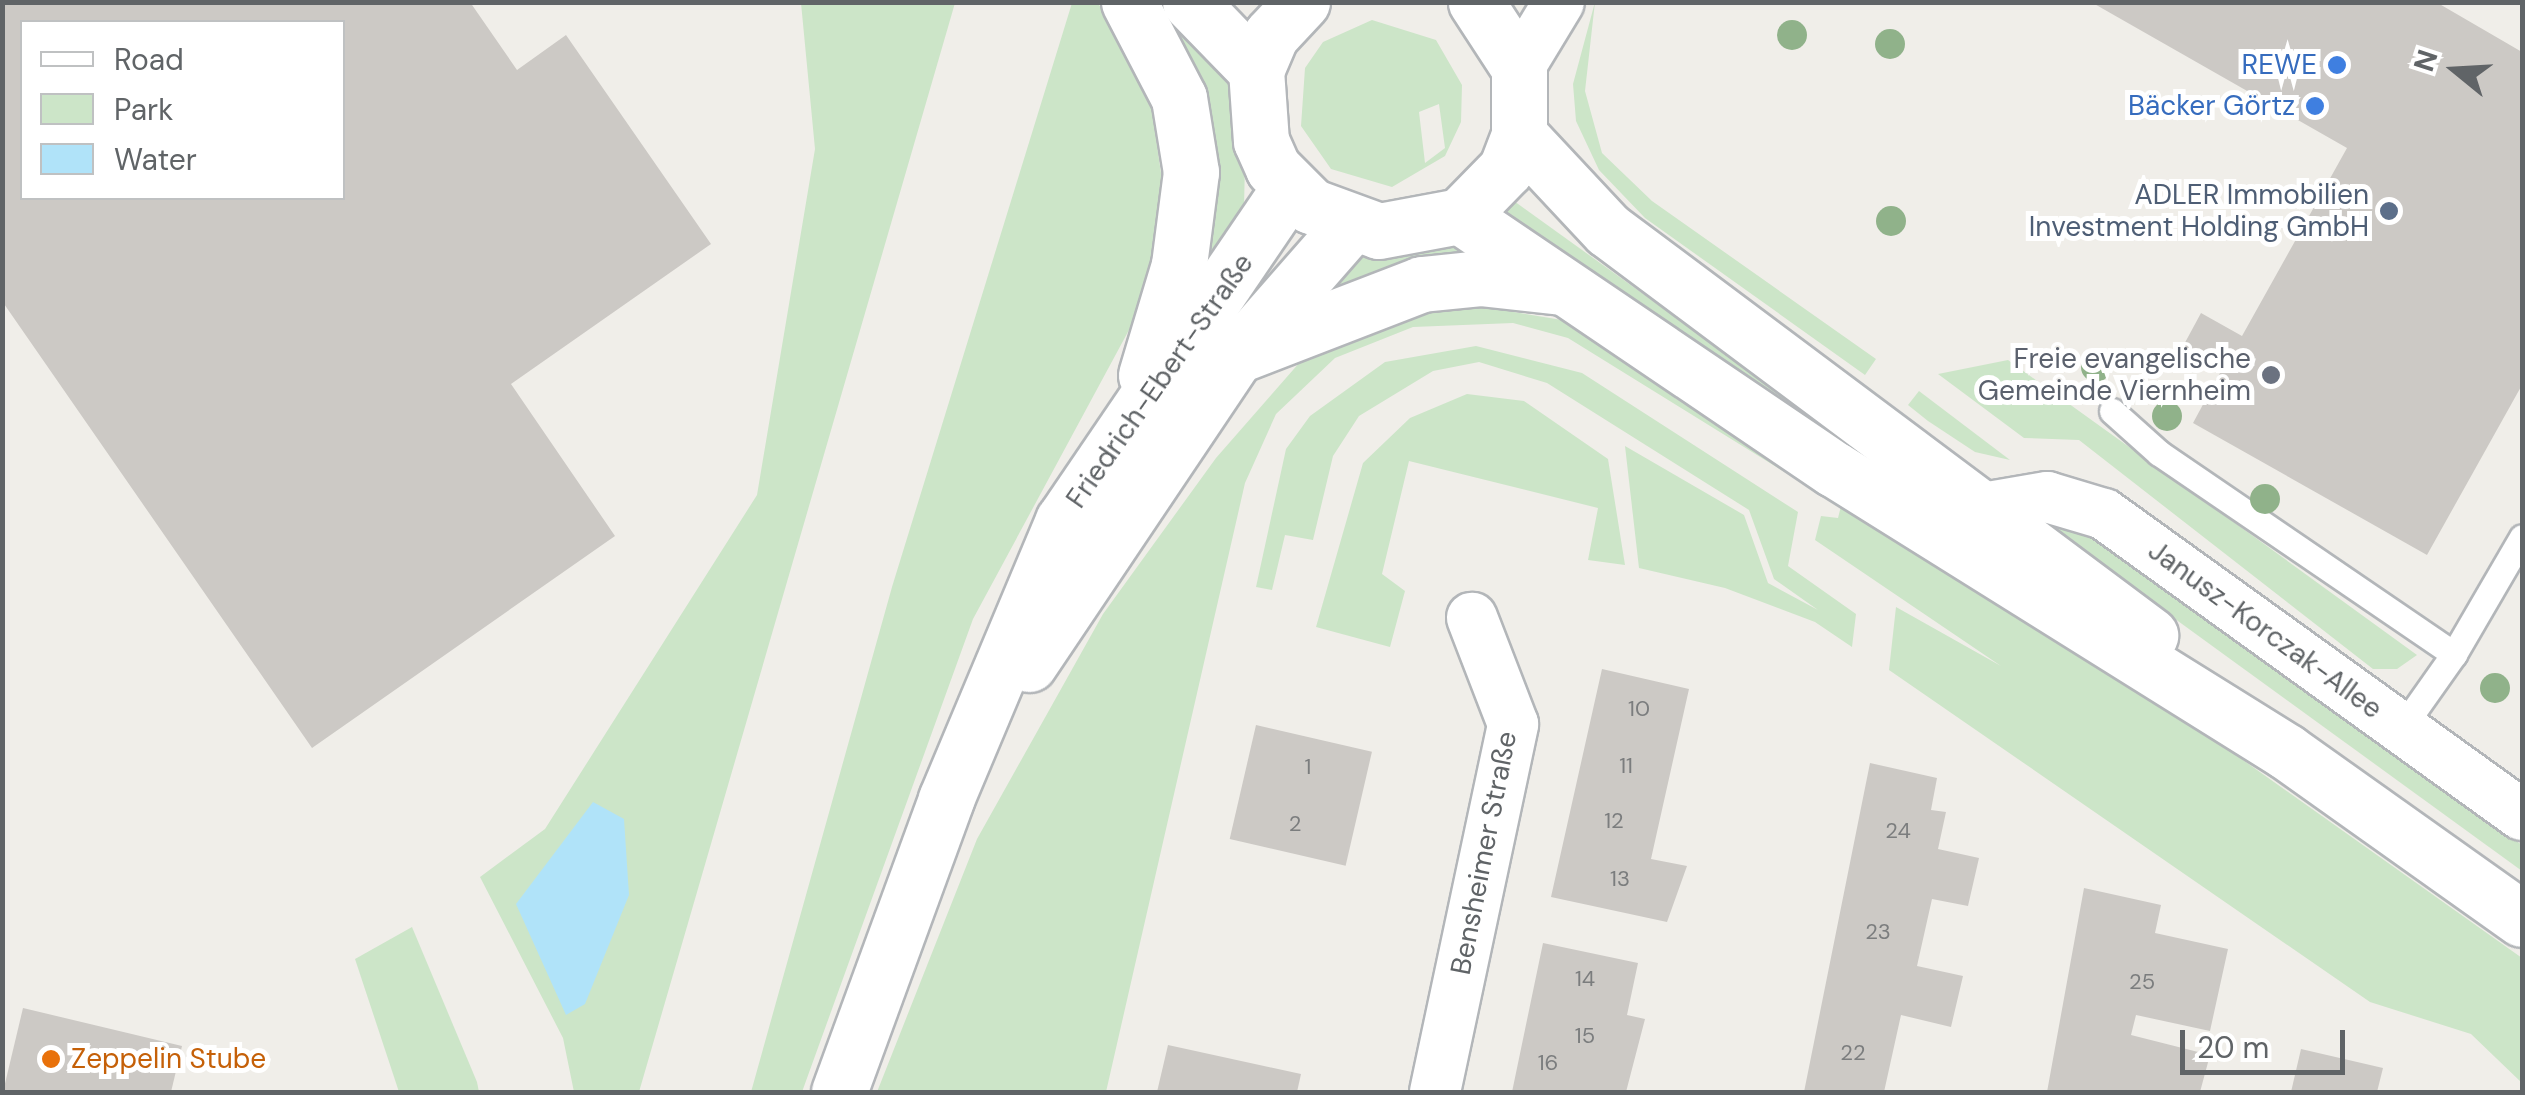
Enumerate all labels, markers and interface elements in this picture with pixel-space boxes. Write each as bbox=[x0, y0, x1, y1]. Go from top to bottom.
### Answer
legend bbox=[20, 20, 345, 200]
north arrow bbox=[2405, 20, 2505, 120]
text: Road bbox=[114, 40, 184, 79]
text: N bbox=[2405, 45, 2447, 76]
place label: REWE bbox=[2242, 48, 2317, 82]
marker: REWE bbox=[2326, 54, 2348, 76]
place label: Bäcker Görtz bbox=[2128, 89, 2295, 123]
text: Park bbox=[114, 90, 173, 129]
marker: Bäcker Görtz bbox=[2304, 95, 2326, 117]
text: Water bbox=[114, 140, 197, 179]
place label: ADLER Immobilien Investment Holding GmbH bbox=[2029, 178, 2369, 244]
marker: ADLER Immobilien Investment Holding GmbH bbox=[2378, 200, 2400, 222]
street label: Friedrich-Ebert-Straße bbox=[1060, 247, 1260, 515]
place label: Freie evangelische Gemeinde Viernheim bbox=[1978, 342, 2251, 408]
marker: Freie evangelische Gemeinde Viernheim bbox=[2260, 364, 2282, 386]
street label: Janusz-Korczak-Allee bbox=[2142, 534, 2388, 726]
house number: 10 bbox=[1628, 696, 1650, 722]
street label: Bensheimer Straße bbox=[1444, 729, 1524, 977]
house number: 11 bbox=[1619, 753, 1633, 779]
house number: 1 bbox=[1305, 754, 1311, 780]
house number: 12 bbox=[1604, 808, 1624, 834]
house number: 2 bbox=[1289, 811, 1301, 837]
house number: 24 bbox=[1885, 818, 1911, 844]
house number: 13 bbox=[1610, 866, 1630, 892]
house number: 23 bbox=[1865, 919, 1891, 945]
house number: 14 bbox=[1575, 966, 1595, 992]
house number: 25 bbox=[2129, 969, 2155, 995]
scale bar bbox=[2185, 1010, 2350, 1072]
house number: 15 bbox=[1575, 1023, 1595, 1049]
text: 20 m bbox=[2197, 1028, 2269, 1067]
house number: 22 bbox=[1840, 1040, 1866, 1066]
place label: Zeppelin Stube bbox=[71, 1042, 266, 1076]
marker: Zeppelin Stube bbox=[40, 1048, 62, 1070]
house number: 16 bbox=[1538, 1050, 1558, 1076]

